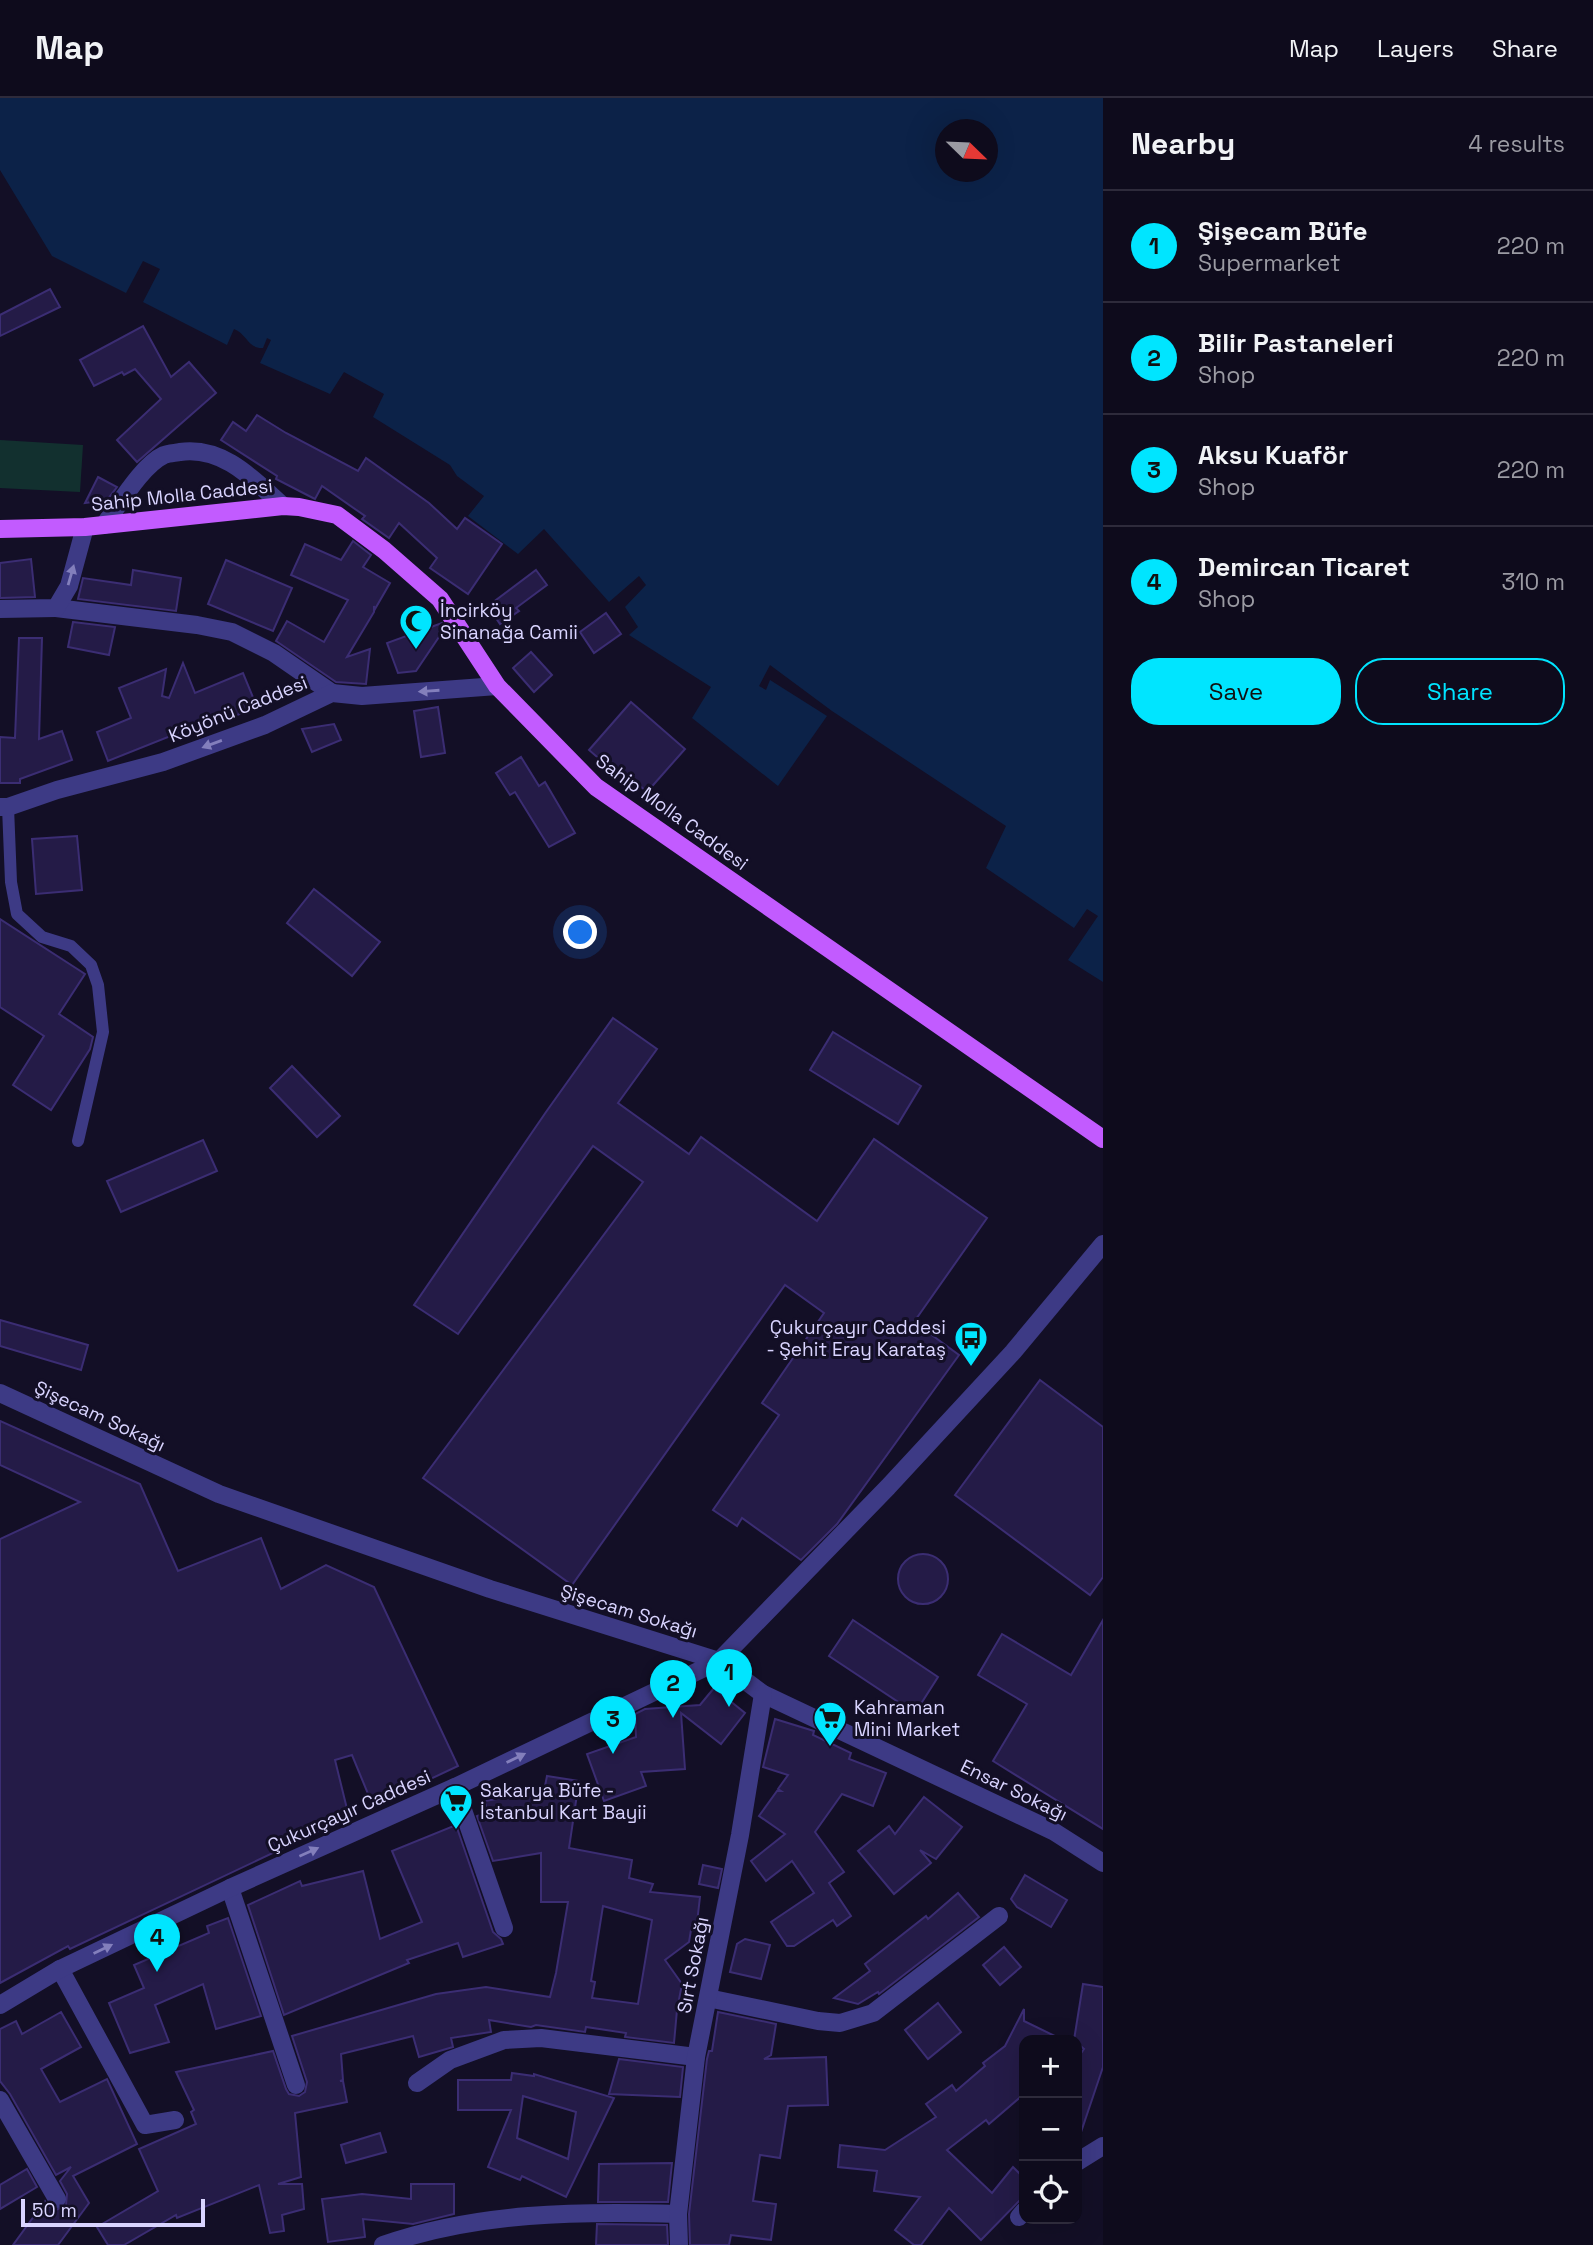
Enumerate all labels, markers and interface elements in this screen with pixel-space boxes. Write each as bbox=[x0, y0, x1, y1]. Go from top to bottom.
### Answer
text: Map bbox=[35, 27, 104, 69]
text: Map bbox=[1289, 33, 1339, 64]
text: Layers bbox=[1377, 33, 1454, 64]
text: Share bbox=[1492, 33, 1558, 64]
north arrow bbox=[935, 119, 998, 182]
text: Nearby bbox=[1131, 124, 1235, 163]
text: 4 results bbox=[1468, 129, 1565, 159]
text: Şişecam Büfe bbox=[1198, 214, 1368, 248]
text: 1 bbox=[1149, 231, 1159, 261]
text: 220 m bbox=[1497, 231, 1565, 261]
text: Supermarket bbox=[1198, 248, 1340, 278]
text: Bilir Pastaneleri bbox=[1198, 326, 1394, 360]
text: 2 bbox=[1147, 343, 1161, 373]
text: 220 m bbox=[1497, 343, 1565, 373]
text: Shop bbox=[1198, 360, 1255, 390]
text: Aksu Kuaför bbox=[1198, 438, 1348, 472]
text: 3 bbox=[1147, 455, 1161, 485]
text: 220 m bbox=[1497, 455, 1565, 485]
text: Shop bbox=[1198, 472, 1255, 502]
street label: Sahip Molla Caddesi bbox=[90, 473, 274, 517]
text: Demircan Ticaret bbox=[1198, 550, 1410, 584]
one-way arrow bbox=[67, 564, 77, 585]
text: 4 bbox=[1147, 567, 1161, 597]
text: 310 m bbox=[1501, 567, 1565, 597]
text: Shop bbox=[1198, 584, 1255, 614]
place label: İncirköy Sinanağa Camii bbox=[440, 598, 578, 645]
mosque icon: İncirköy Sinanağa Camii bbox=[397, 602, 435, 651]
button: Save bbox=[1131, 658, 1341, 725]
button: Share bbox=[1355, 658, 1565, 725]
street label: Köyönü Caddesi bbox=[165, 670, 311, 748]
one-way arrow bbox=[418, 686, 440, 697]
one-way arrow bbox=[202, 739, 223, 750]
street label: Sahip Molla Caddesi bbox=[591, 748, 753, 876]
your location bbox=[563, 915, 597, 949]
place label: Çukurçayır Caddesi - Şehit Eray Karataş bbox=[766, 1315, 946, 1362]
bus stop icon: Çukurçayır Caddesi - Şehit Eray Karataş bbox=[952, 1319, 990, 1368]
street label: Şişecam Sokağı bbox=[30, 1375, 170, 1457]
street label: Şişecam Sokağı bbox=[557, 1578, 701, 1644]
pin: 1 bbox=[706, 1649, 752, 1707]
pin: 2 bbox=[650, 1660, 696, 1718]
place label: Kahraman Mini Market bbox=[854, 1695, 960, 1742]
pin: 3 bbox=[590, 1696, 636, 1754]
supermarket icon: Kahraman Mini Market bbox=[811, 1699, 849, 1748]
one-way arrow bbox=[506, 1752, 526, 1764]
street label: Ensar Sokağı bbox=[956, 1753, 1072, 1827]
street label: Çukurçayır Caddesi bbox=[263, 1764, 435, 1858]
place label: Sakarya Büfe - İstanbul Kart Bayii bbox=[480, 1778, 647, 1825]
supermarket icon: Sakarya Büfe - İstanbul Kart Bayii bbox=[437, 1782, 475, 1831]
one-way arrow bbox=[299, 1846, 319, 1858]
pin: 4 bbox=[134, 1914, 180, 1972]
street label: Sırt Sokağı bbox=[671, 1915, 715, 2015]
one-way arrow bbox=[93, 1943, 113, 1954]
map controls bbox=[1019, 2035, 1082, 2224]
button: + bbox=[1019, 2035, 1082, 2098]
button: − bbox=[1019, 2098, 1082, 2161]
button: locate bbox=[1019, 2161, 1082, 2224]
scale bar bbox=[21, 2196, 205, 2228]
text: 50 m bbox=[32, 2198, 77, 2223]

